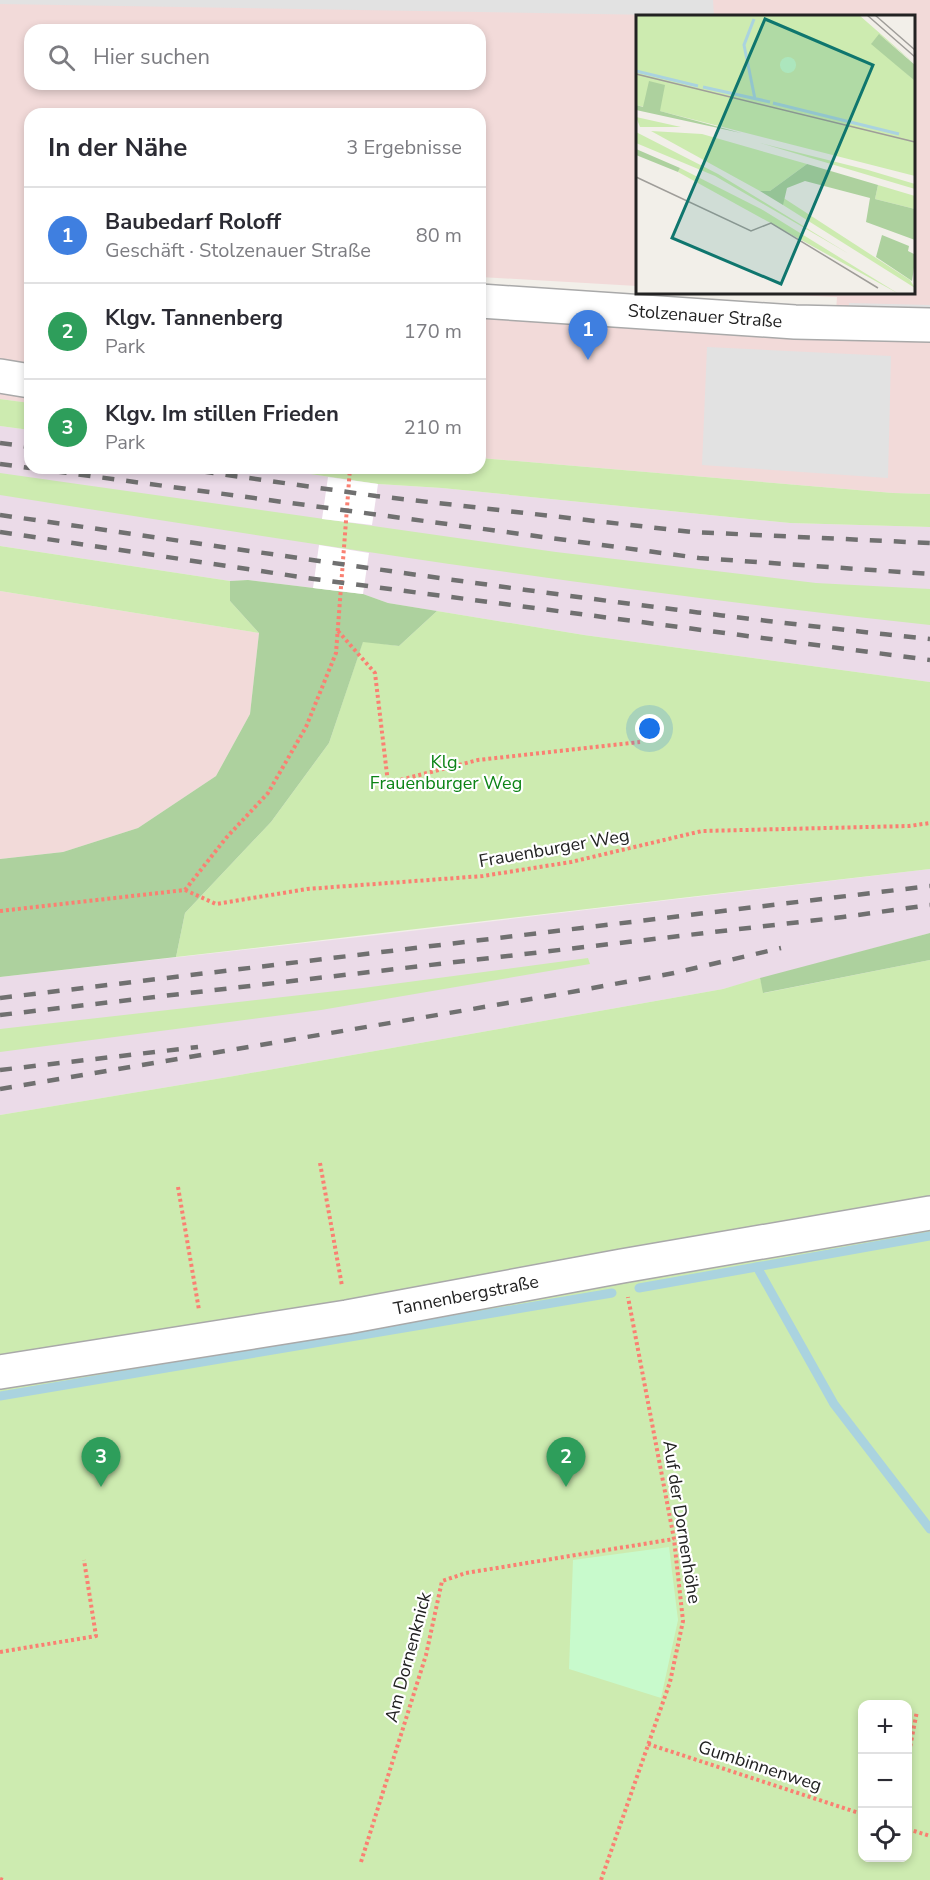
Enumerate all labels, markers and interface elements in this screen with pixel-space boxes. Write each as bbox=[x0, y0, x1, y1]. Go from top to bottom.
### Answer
inset map bbox=[636, 15, 915, 294]
search box bbox=[24, 24, 486, 90]
icon: search bbox=[45, 41, 78, 74]
text: Hier suchen bbox=[93, 42, 210, 72]
text: In der Nähe bbox=[48, 130, 187, 165]
text: 3 Ergebnisse bbox=[346, 134, 462, 161]
text: Baubedarf Roloff bbox=[105, 207, 281, 237]
text: 1 bbox=[62, 222, 74, 249]
text: 80 m bbox=[416, 222, 462, 249]
text: Geschäft · Stolzenauer Straße bbox=[105, 237, 371, 264]
street label: Stolzenauer Straße bbox=[627, 299, 783, 333]
text: Klgv. Tannenberg bbox=[105, 303, 283, 333]
pin: 1 bbox=[568, 310, 608, 360]
text: 2 bbox=[62, 318, 74, 345]
text: 170 m bbox=[404, 318, 462, 345]
text: Park bbox=[105, 333, 145, 360]
text: Klgv. Im stillen Frieden bbox=[105, 399, 339, 429]
text: 3 bbox=[62, 414, 74, 441]
text: 210 m bbox=[404, 414, 462, 441]
text: Park bbox=[105, 429, 145, 456]
your location bbox=[635, 714, 664, 743]
park label: Klg. Frauenburger Weg bbox=[370, 750, 522, 795]
street label: Frauenburger Weg bbox=[477, 823, 631, 873]
street label: Tannenbergstraße bbox=[391, 1269, 541, 1321]
pin: 3 bbox=[82, 1438, 120, 1487]
pin: 2 bbox=[546, 1438, 586, 1487]
street label: Auf der Dornenhöhe bbox=[657, 1439, 707, 1605]
street label: Am Dornenknick bbox=[379, 1588, 437, 1725]
map controls bbox=[858, 1700, 912, 1862]
button: + bbox=[858, 1700, 912, 1754]
street label: Gumbinnenweg bbox=[695, 1735, 825, 1797]
button: − bbox=[858, 1754, 912, 1808]
button: locate bbox=[858, 1808, 912, 1862]

